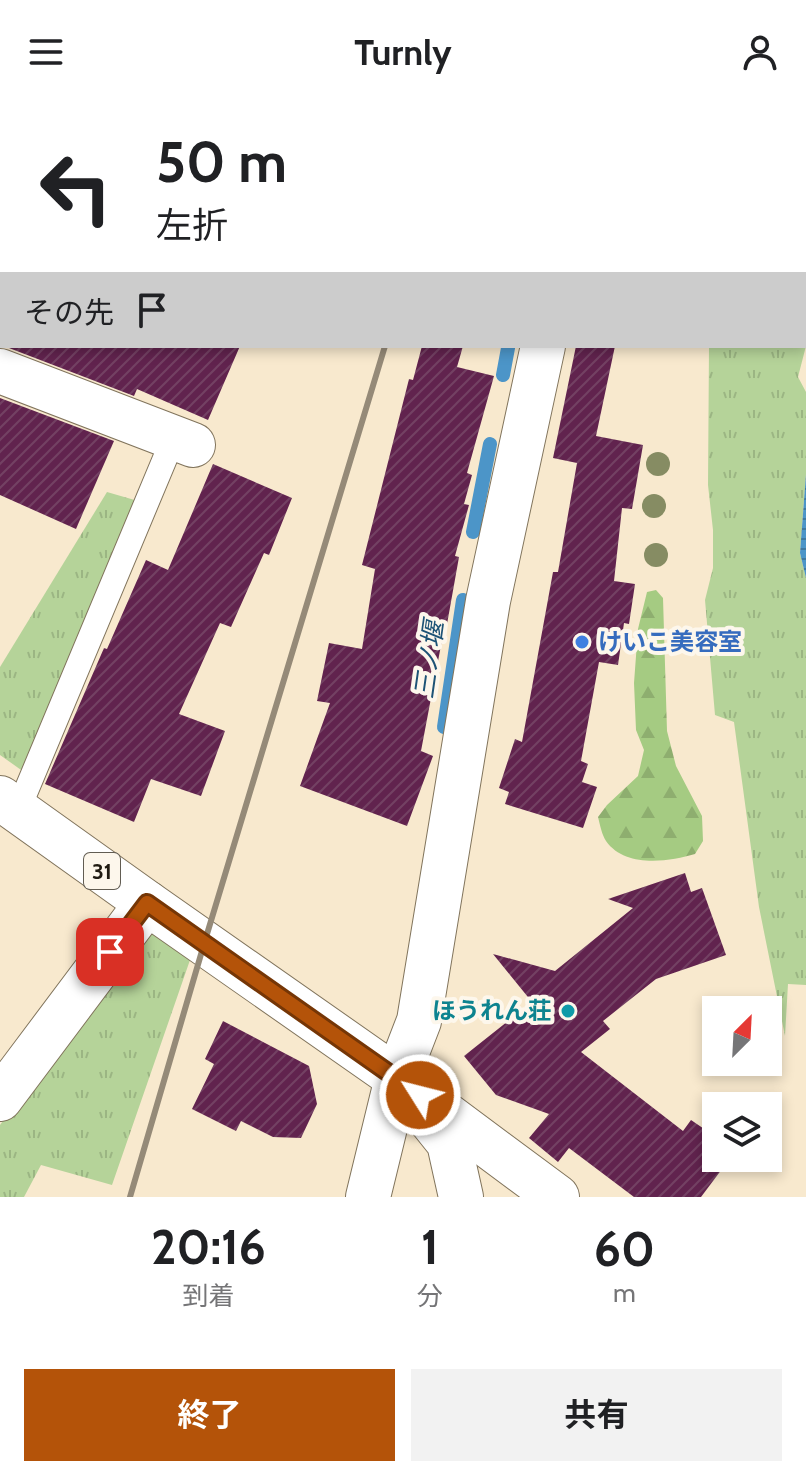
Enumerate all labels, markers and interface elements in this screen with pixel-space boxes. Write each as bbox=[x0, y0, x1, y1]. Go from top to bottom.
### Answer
icon: menu bbox=[24, 30, 68, 74]
text: Turnly bbox=[354, 30, 452, 74]
icon: person bbox=[738, 30, 782, 74]
text: 50 m bbox=[156, 128, 287, 196]
icon: left bbox=[24, 136, 128, 240]
text: 左折 bbox=[156, 203, 228, 247]
icon: arrive bbox=[130, 288, 174, 332]
text: その先 bbox=[24, 294, 114, 331]
water label: 三ノ堰 bbox=[408, 615, 451, 701]
place label: けいこ美容室 bbox=[598, 627, 742, 656]
marker: けいこ美容室 bbox=[573, 633, 591, 651]
road number: 31 bbox=[84, 853, 120, 889]
pin bbox=[76, 918, 144, 986]
icon: arrive bbox=[88, 930, 132, 974]
place label: ほうれん荘 bbox=[432, 996, 552, 1025]
north arrow bbox=[702, 996, 782, 1076]
map controls bbox=[702, 996, 782, 1172]
marker: ほうれん荘 bbox=[559, 1002, 577, 1020]
position arrow bbox=[378, 1053, 462, 1137]
button: layers bbox=[702, 1092, 782, 1172]
text: 20:16 bbox=[151, 1218, 266, 1276]
text: 1 bbox=[421, 1218, 439, 1276]
text: 60 bbox=[594, 1220, 655, 1278]
text: m bbox=[613, 1277, 636, 1309]
text: 到着 bbox=[182, 1280, 234, 1312]
text: 分 bbox=[417, 1280, 443, 1312]
button: 終了 bbox=[24, 1369, 395, 1461]
button: 共有 bbox=[411, 1369, 782, 1461]

